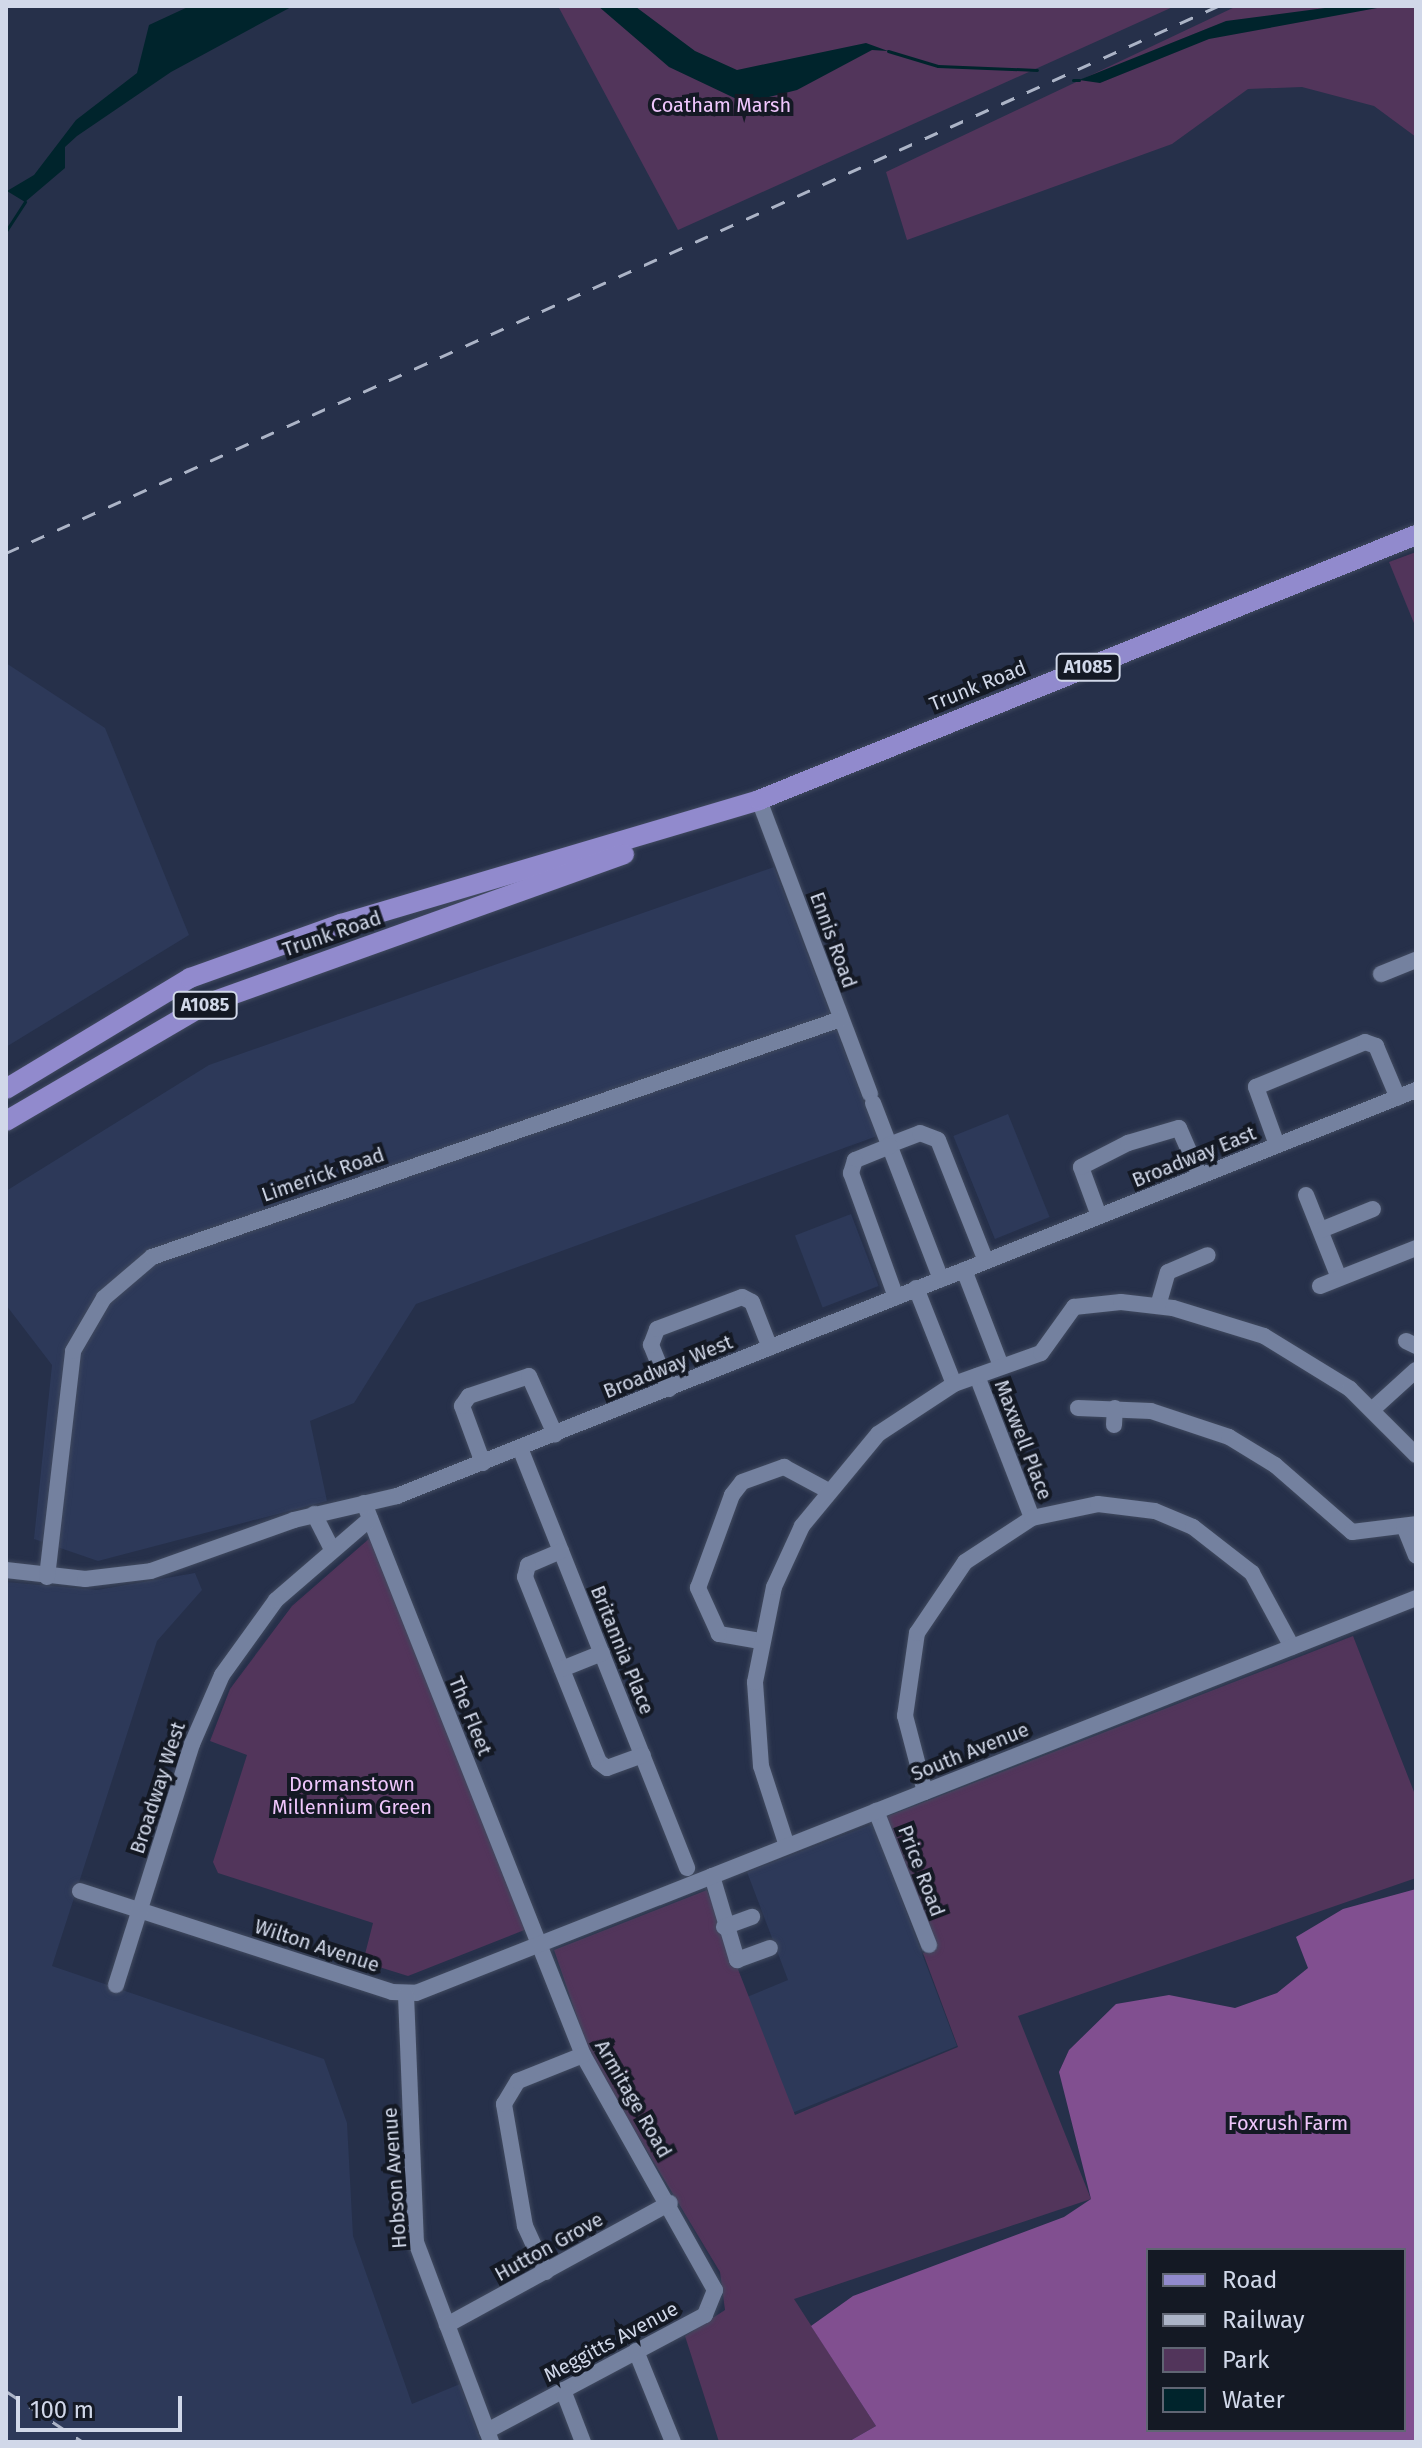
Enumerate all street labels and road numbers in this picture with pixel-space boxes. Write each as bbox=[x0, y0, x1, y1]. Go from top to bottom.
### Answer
road number: A1085 bbox=[1054, 653, 1122, 681]
street label: Trunk Road bbox=[926, 656, 1030, 716]
street label: Ennis Road bbox=[805, 889, 861, 991]
street label: Trunk Road bbox=[280, 906, 384, 962]
road number: A1085 bbox=[171, 991, 239, 1019]
street label: Broadway East bbox=[1129, 1121, 1259, 1193]
street label: Limerick Road bbox=[258, 1143, 388, 1207]
street label: Broadway West bbox=[600, 1330, 736, 1404]
street label: Maxwell Place bbox=[989, 1377, 1057, 1503]
street label: Britannia Place bbox=[585, 1582, 659, 1718]
street label: The Fleet bbox=[443, 1673, 497, 1759]
street label: South Avenue bbox=[908, 1717, 1032, 1787]
street label: Broadway West bbox=[125, 1719, 191, 1857]
street label: Price Road bbox=[893, 1822, 949, 1920]
street label: Wilton Avenue bbox=[251, 1914, 383, 1978]
street label: Armitage Road bbox=[590, 2036, 676, 2162]
street label: Hobson Avenue bbox=[378, 2107, 412, 2249]
street label: Hutton Grove bbox=[491, 2207, 607, 2287]
street label: Meggitts Avenue bbox=[540, 2297, 682, 2387]

